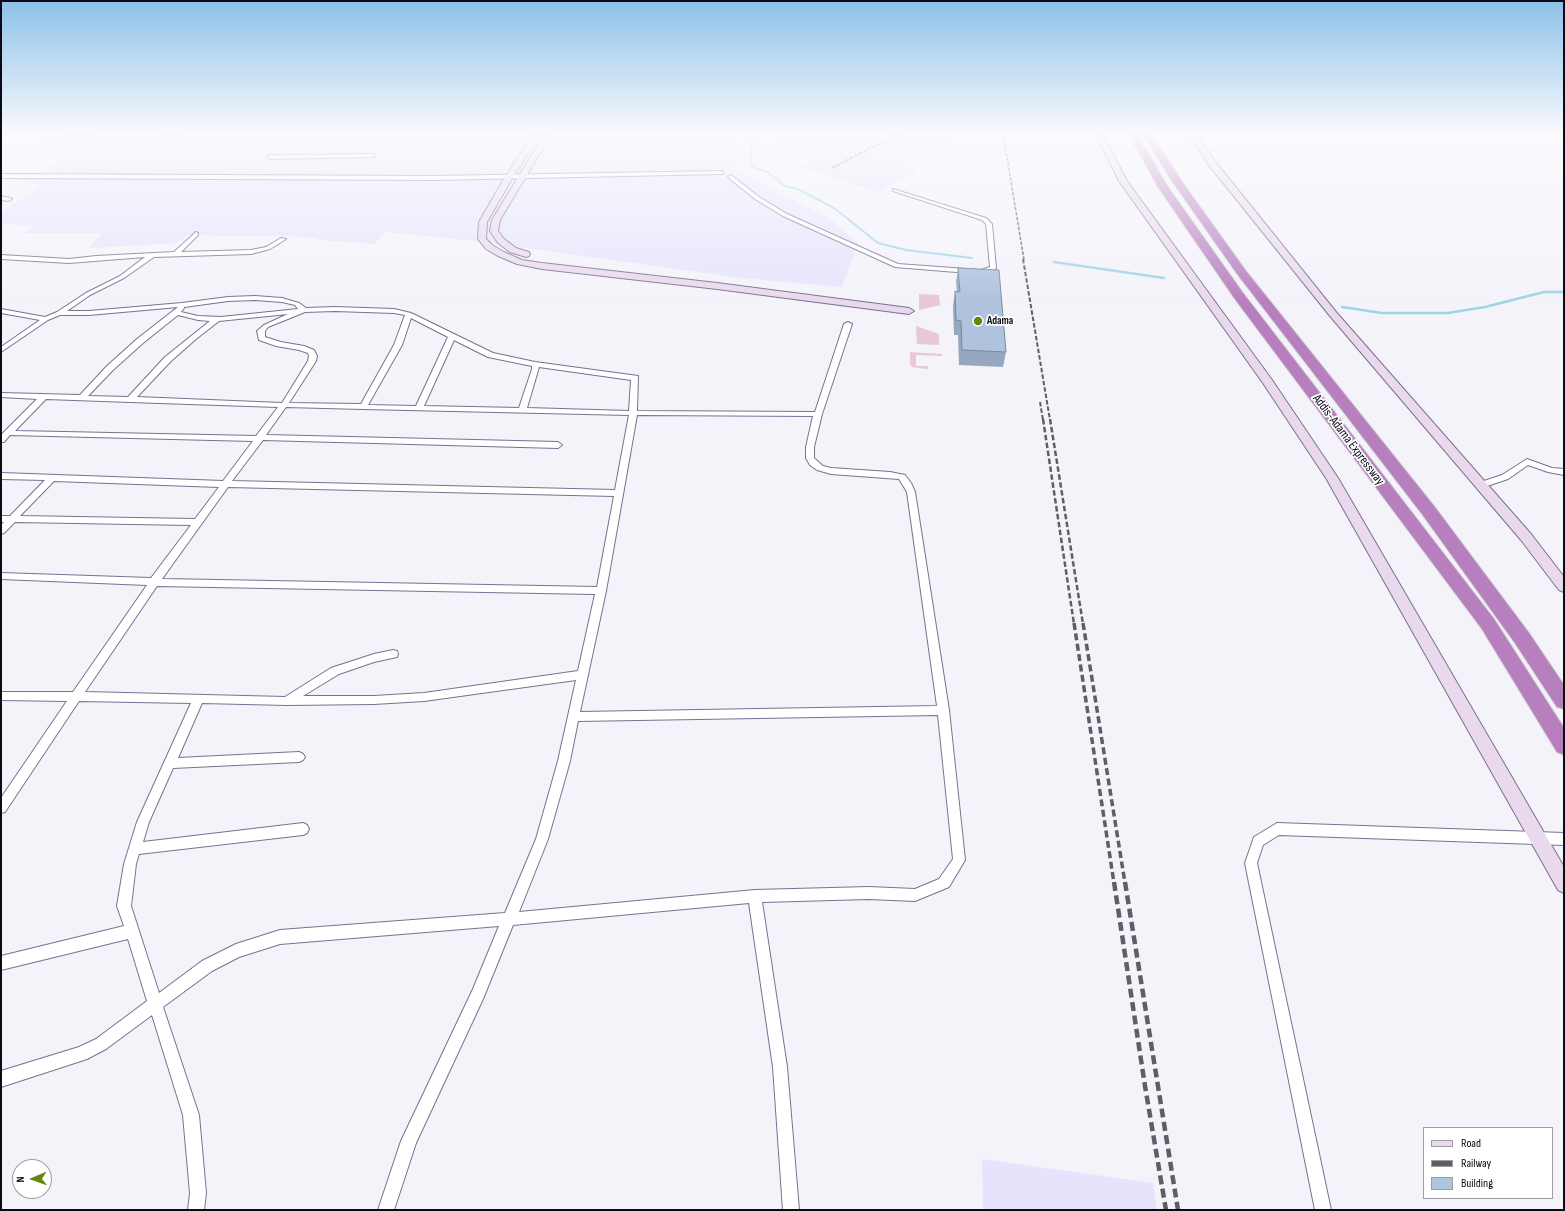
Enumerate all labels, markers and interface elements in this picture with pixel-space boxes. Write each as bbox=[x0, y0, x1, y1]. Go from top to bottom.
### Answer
place label: Adama bbox=[987, 314, 1013, 328]
marker: Adama bbox=[972, 315, 984, 327]
street label: Addis-Adama Expressway bbox=[1309, 392, 1387, 488]
legend bbox=[1423, 1127, 1553, 1199]
text: Road bbox=[1461, 1136, 1481, 1151]
text: Railway bbox=[1461, 1156, 1491, 1171]
north arrow bbox=[12, 1159, 52, 1199]
text: N bbox=[14, 1176, 27, 1183]
text: Building bbox=[1461, 1176, 1493, 1191]

